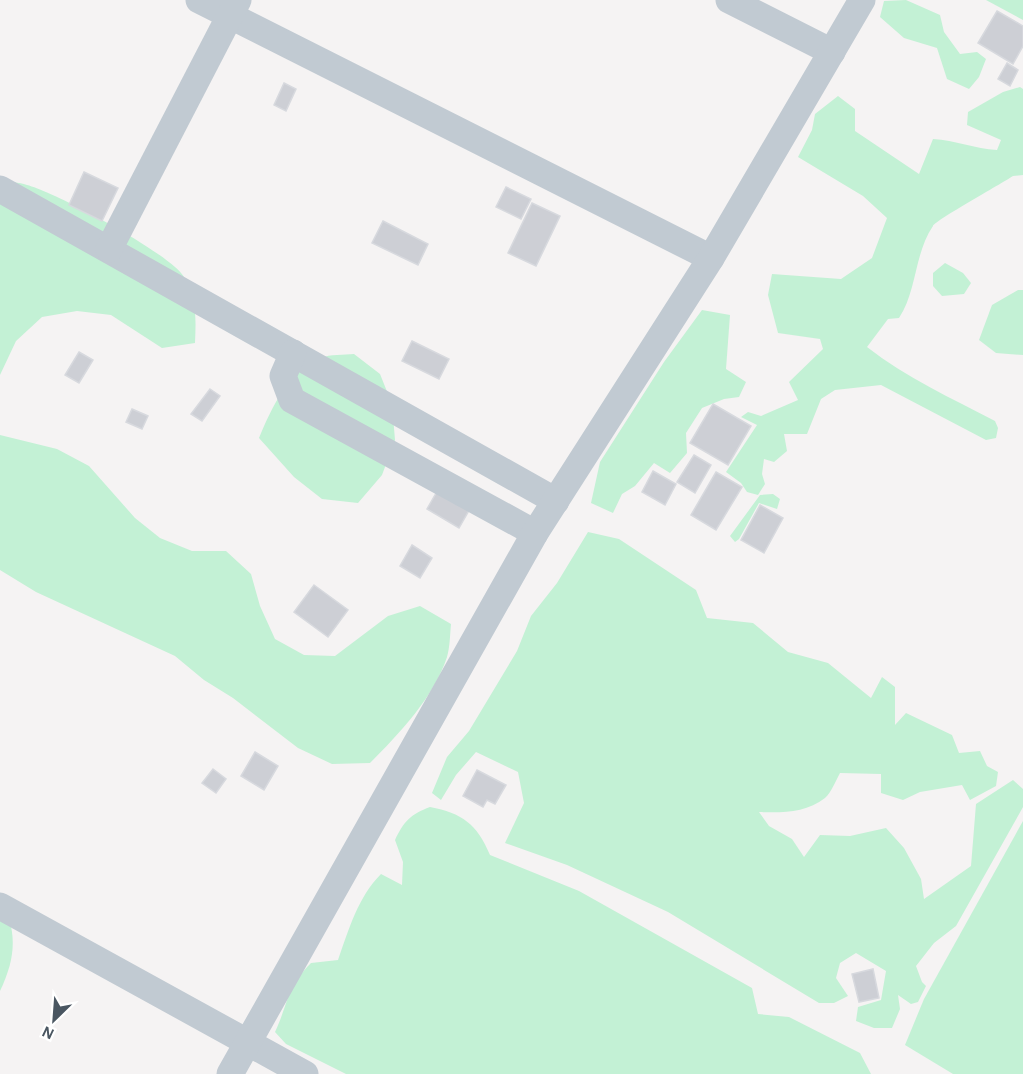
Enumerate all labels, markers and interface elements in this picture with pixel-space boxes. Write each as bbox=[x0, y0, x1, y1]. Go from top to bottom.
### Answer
north arrow bbox=[24, 990, 84, 1050]
text: N bbox=[40, 1023, 57, 1042]

